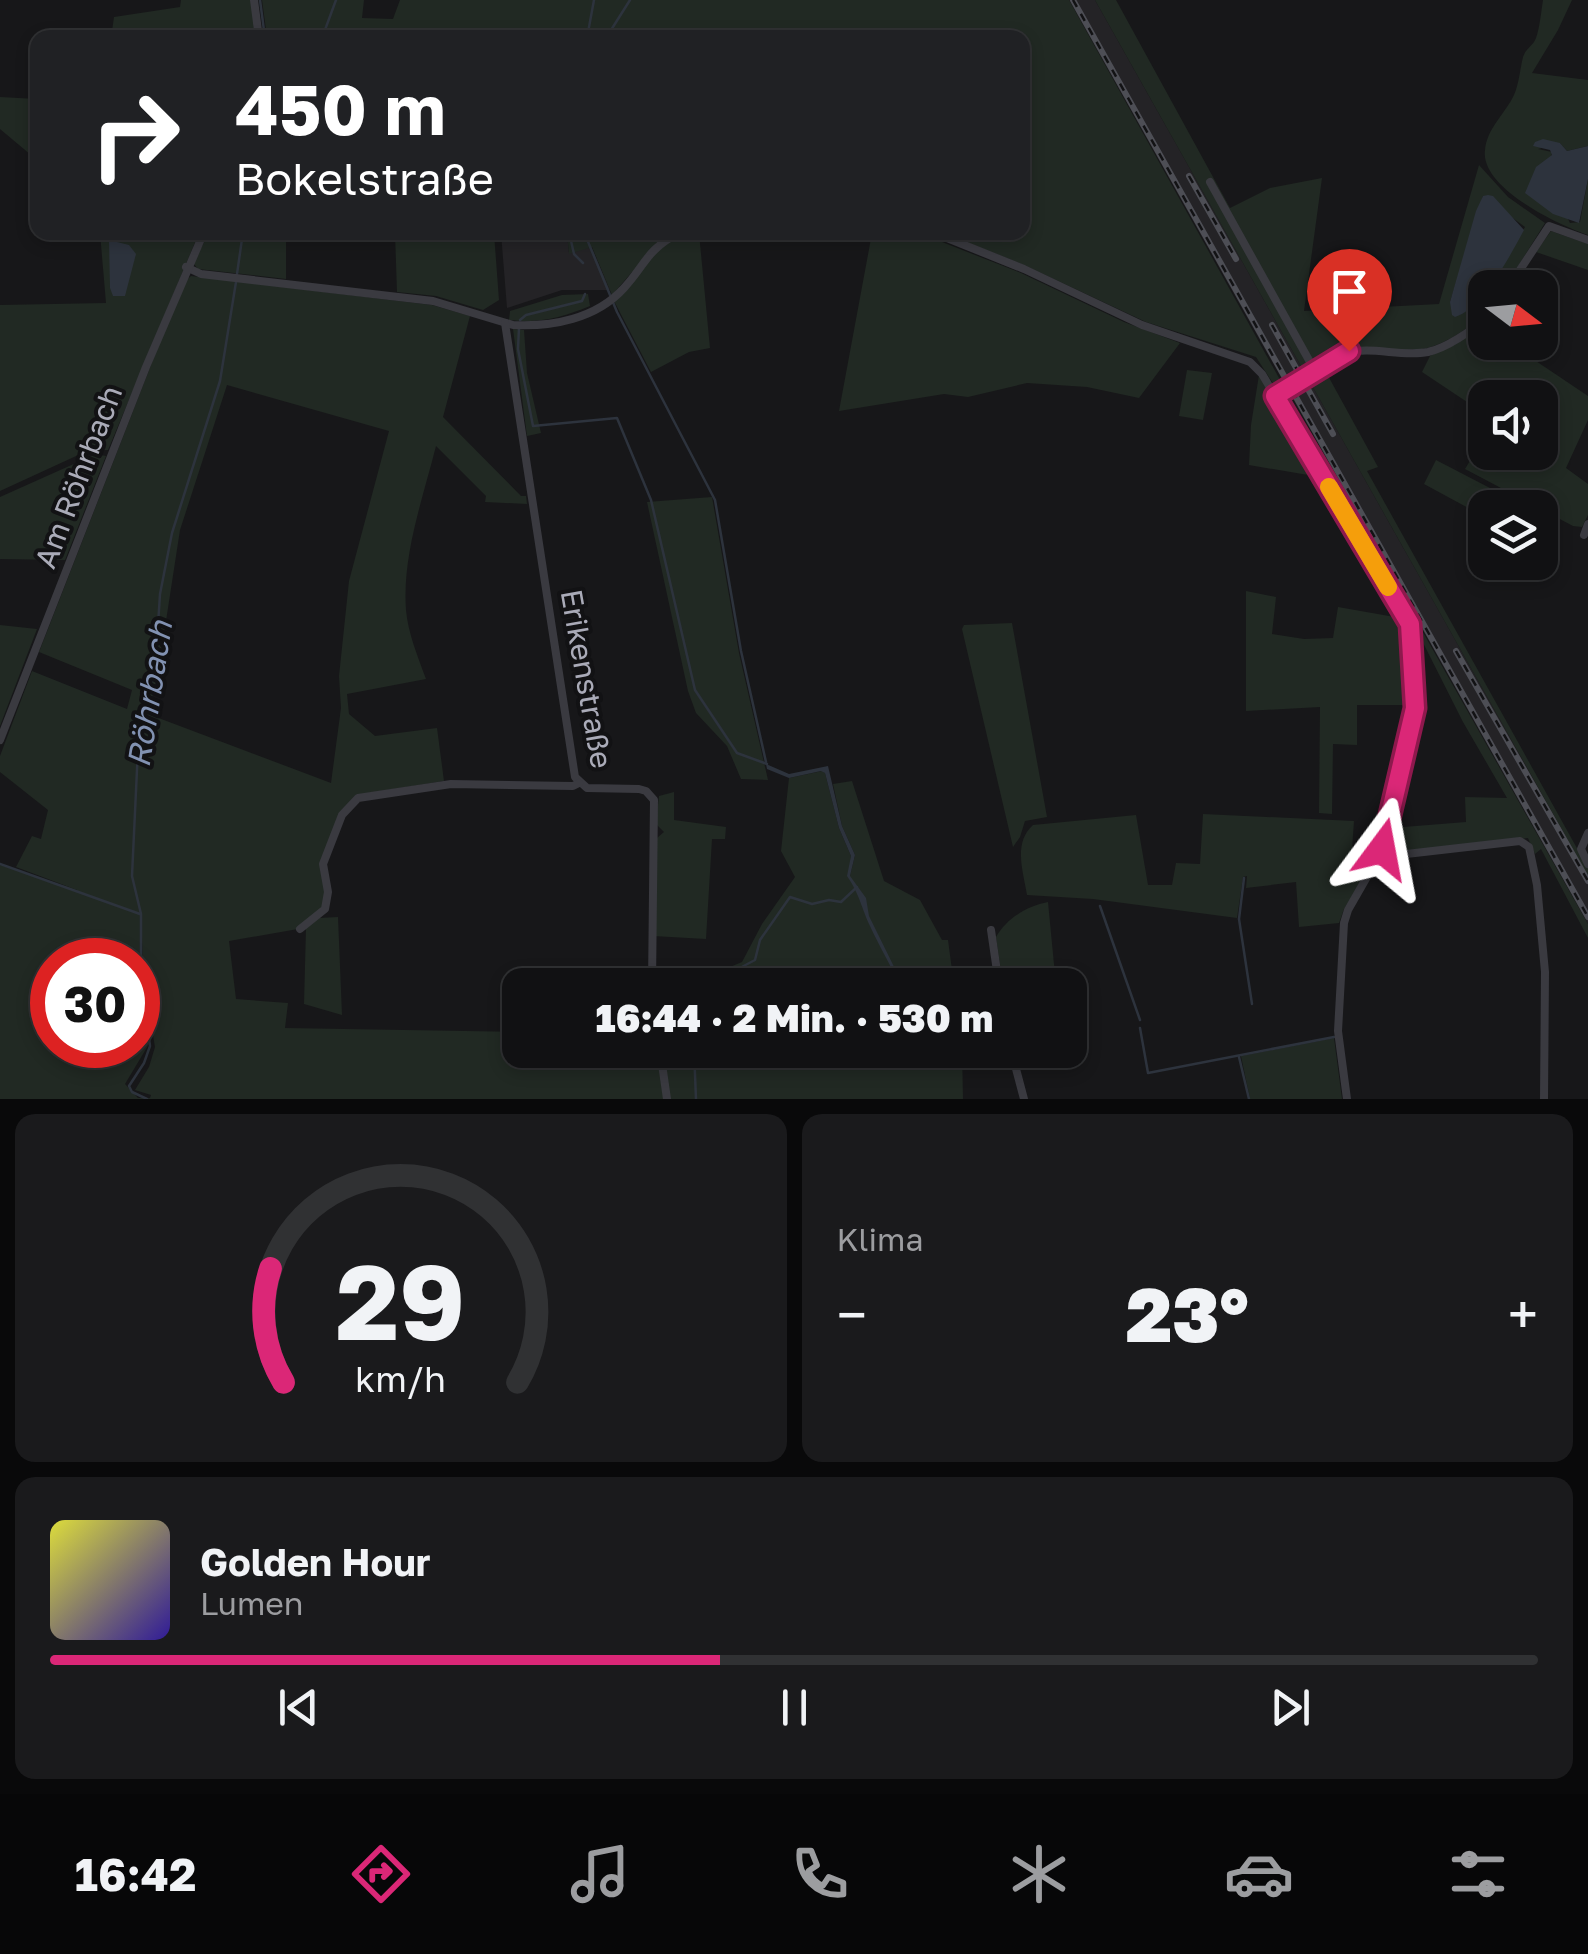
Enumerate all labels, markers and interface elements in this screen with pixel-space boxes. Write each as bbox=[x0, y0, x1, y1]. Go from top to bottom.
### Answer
text: 450 m bbox=[235, 66, 446, 150]
icon: right bbox=[70, 70, 200, 200]
text: Bokelstraße bbox=[235, 151, 494, 205]
pin bbox=[1307, 249, 1392, 352]
icon: arrive bbox=[1322, 264, 1377, 319]
north arrow bbox=[1468, 270, 1558, 360]
map controls bbox=[1468, 270, 1558, 580]
street label: Am Röhrbach bbox=[27, 380, 129, 573]
button: sound bbox=[1468, 380, 1558, 470]
button: layers bbox=[1468, 490, 1558, 580]
street label: Erikenstraße bbox=[554, 586, 620, 771]
water label: Röhrbach bbox=[119, 617, 180, 770]
position arrow bbox=[1330, 797, 1434, 901]
speed limit sign: 30 bbox=[30, 938, 160, 1068]
text: 16:44 · 2 Min. · 530 m bbox=[596, 995, 993, 1040]
text: Klima bbox=[837, 1220, 923, 1258]
text: 29 bbox=[336, 1238, 465, 1363]
text: 23° bbox=[1126, 1268, 1249, 1359]
text: − bbox=[837, 1281, 867, 1347]
text: + bbox=[1508, 1281, 1538, 1347]
text: km/h bbox=[355, 1357, 446, 1400]
text: Golden Hour bbox=[200, 1539, 431, 1584]
text: Lumen bbox=[200, 1584, 304, 1622]
icon: previous bbox=[271, 1680, 326, 1735]
icon: pause bbox=[767, 1680, 822, 1735]
icon: next bbox=[1263, 1680, 1318, 1735]
icon: directions bbox=[346, 1839, 416, 1909]
icon: music bbox=[565, 1839, 635, 1909]
icon: phone bbox=[785, 1839, 855, 1909]
icon: climate bbox=[1004, 1839, 1074, 1909]
icon: car bbox=[1224, 1839, 1294, 1909]
icon: filters bbox=[1443, 1839, 1513, 1909]
text: 16:42 bbox=[75, 1847, 196, 1901]

